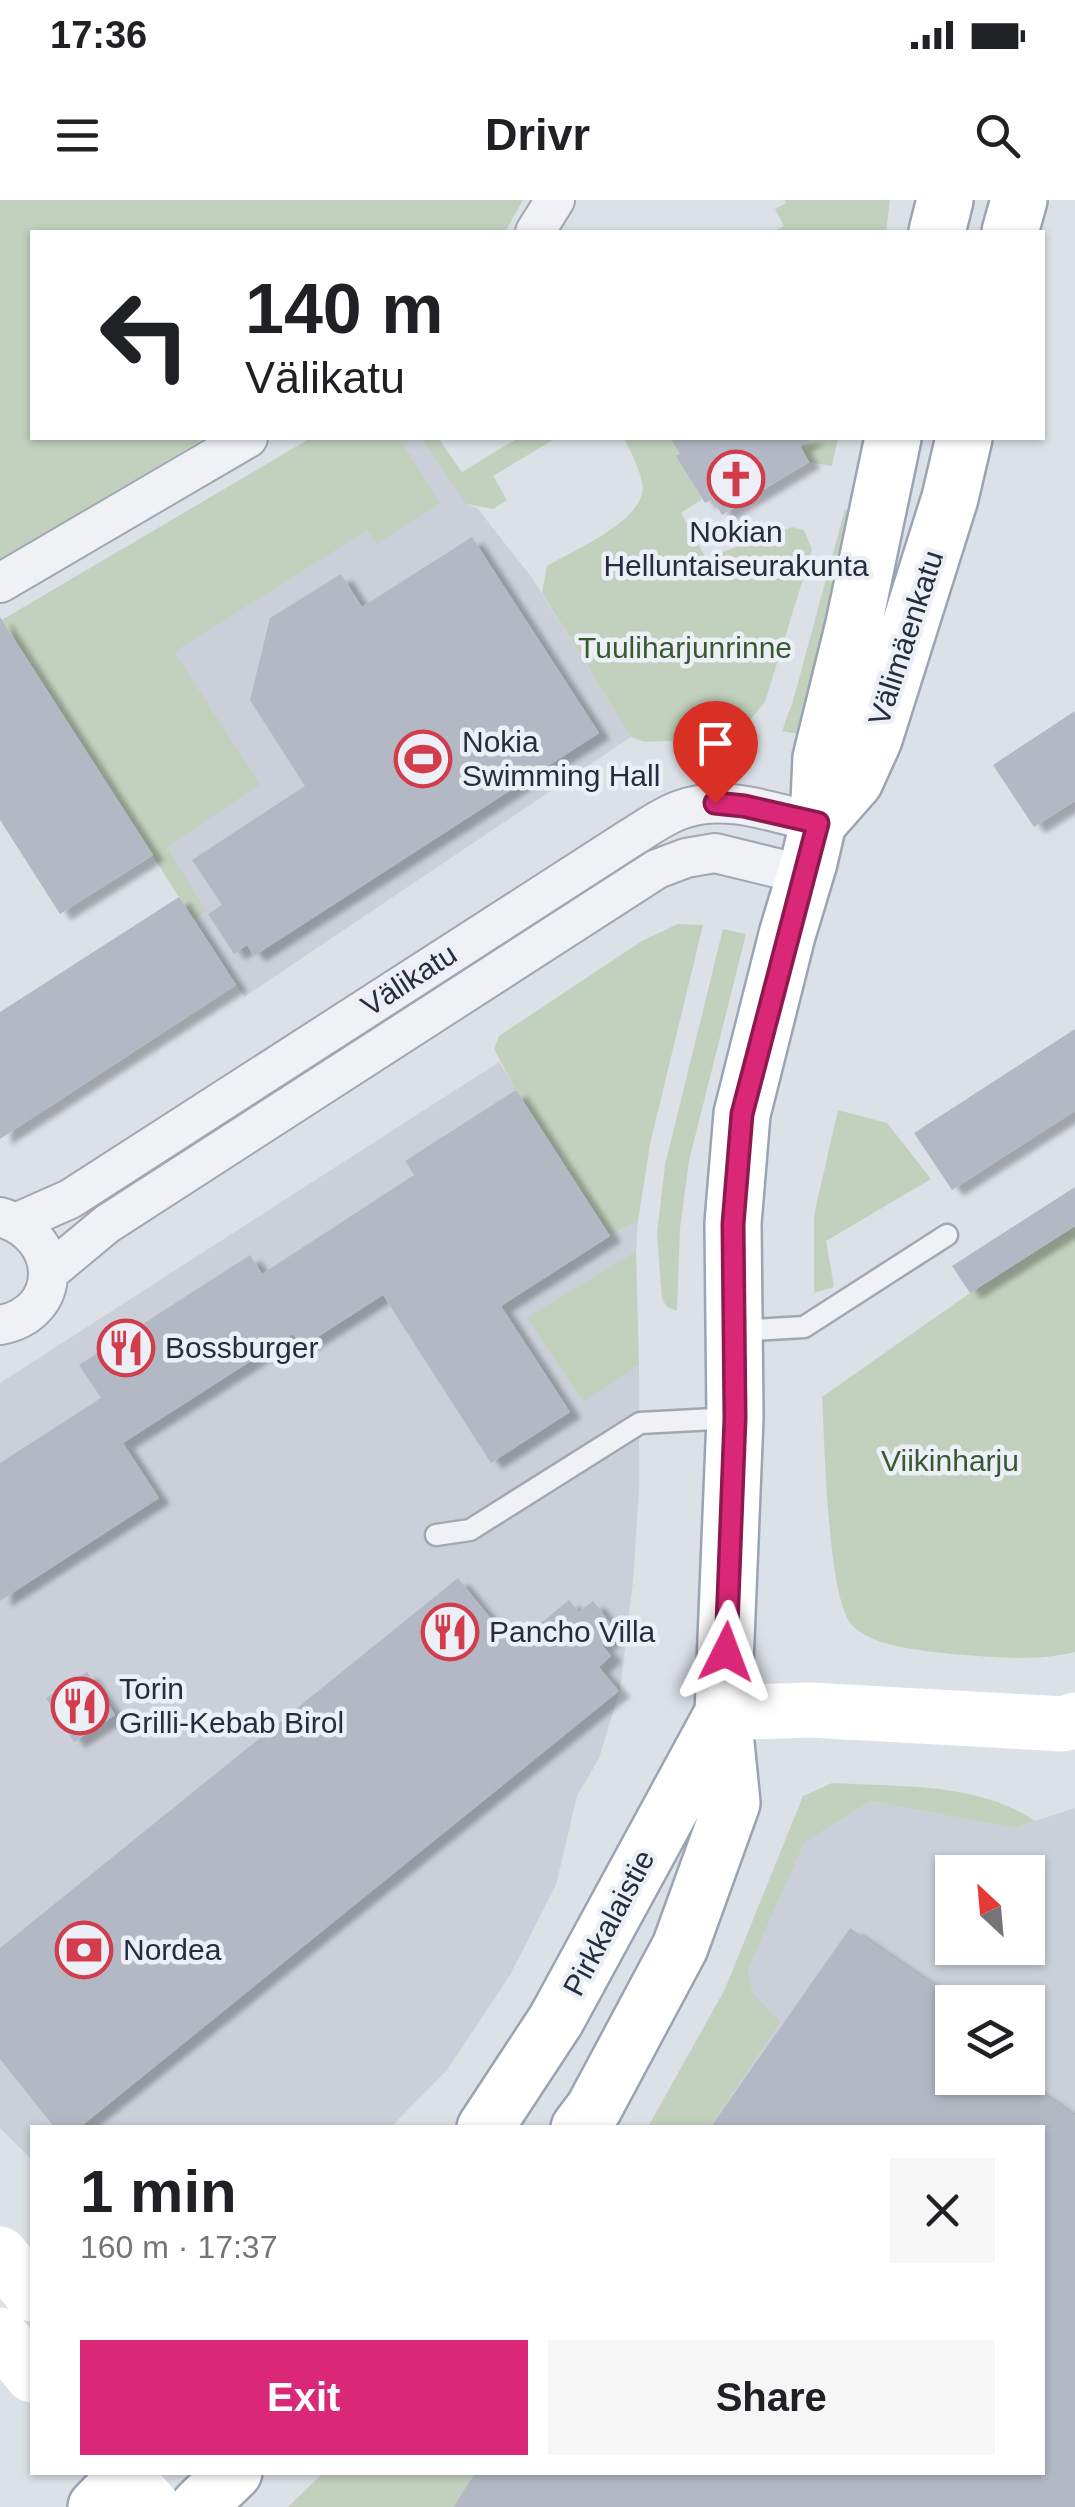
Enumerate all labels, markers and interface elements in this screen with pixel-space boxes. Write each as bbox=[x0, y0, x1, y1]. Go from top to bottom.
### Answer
text: 17:36 bbox=[50, 14, 147, 56]
icon: menu bbox=[50, 108, 105, 163]
icon: search bbox=[970, 108, 1025, 163]
text: Drivr bbox=[485, 109, 590, 160]
icon: left bbox=[80, 270, 210, 400]
text: 140 m bbox=[245, 270, 443, 348]
text: Välikatu bbox=[245, 352, 405, 403]
church icon: Nokian Helluntaiseurakunta bbox=[706, 449, 766, 509]
place label: Nokian Helluntaiseurakunta bbox=[603, 515, 869, 582]
street label: Välimäenkatu bbox=[862, 546, 949, 729]
park label: Tuuliharjunrinne bbox=[578, 631, 792, 664]
pin bbox=[673, 701, 758, 804]
icon: arrive bbox=[688, 716, 743, 771]
place label: Nokia Swimming Hall bbox=[462, 725, 660, 792]
sports icon: Nokia Swimming Hall bbox=[393, 729, 453, 789]
street label: Välikatu bbox=[355, 937, 462, 1022]
restaurant icon: Bossburger bbox=[96, 1318, 156, 1378]
place label: Bossburger bbox=[165, 1331, 318, 1364]
park label: Viikinharju bbox=[881, 1444, 1019, 1477]
position arrow bbox=[674, 1600, 778, 1704]
restaurant icon: Pancho Villa bbox=[420, 1602, 480, 1662]
place label: Pancho Villa bbox=[489, 1615, 656, 1648]
place label: Torin Grilli-Kebab Birol bbox=[119, 1672, 344, 1739]
restaurant icon: Torin Grilli-Kebab Birol bbox=[50, 1676, 110, 1736]
street label: Pirkkalaistie bbox=[556, 1844, 661, 2001]
north arrow bbox=[935, 1855, 1045, 1965]
map controls bbox=[935, 1855, 1045, 2095]
bank icon: Nordea bbox=[54, 1920, 114, 1980]
place label: Nordea bbox=[123, 1933, 222, 1966]
button: layers bbox=[935, 1985, 1045, 2095]
text: 1 min bbox=[80, 2158, 237, 2225]
button: close bbox=[890, 2158, 995, 2263]
text: 160 m · 17:37 bbox=[80, 2229, 277, 2265]
button: Exit bbox=[80, 2340, 528, 2455]
button: Share bbox=[548, 2340, 995, 2455]

